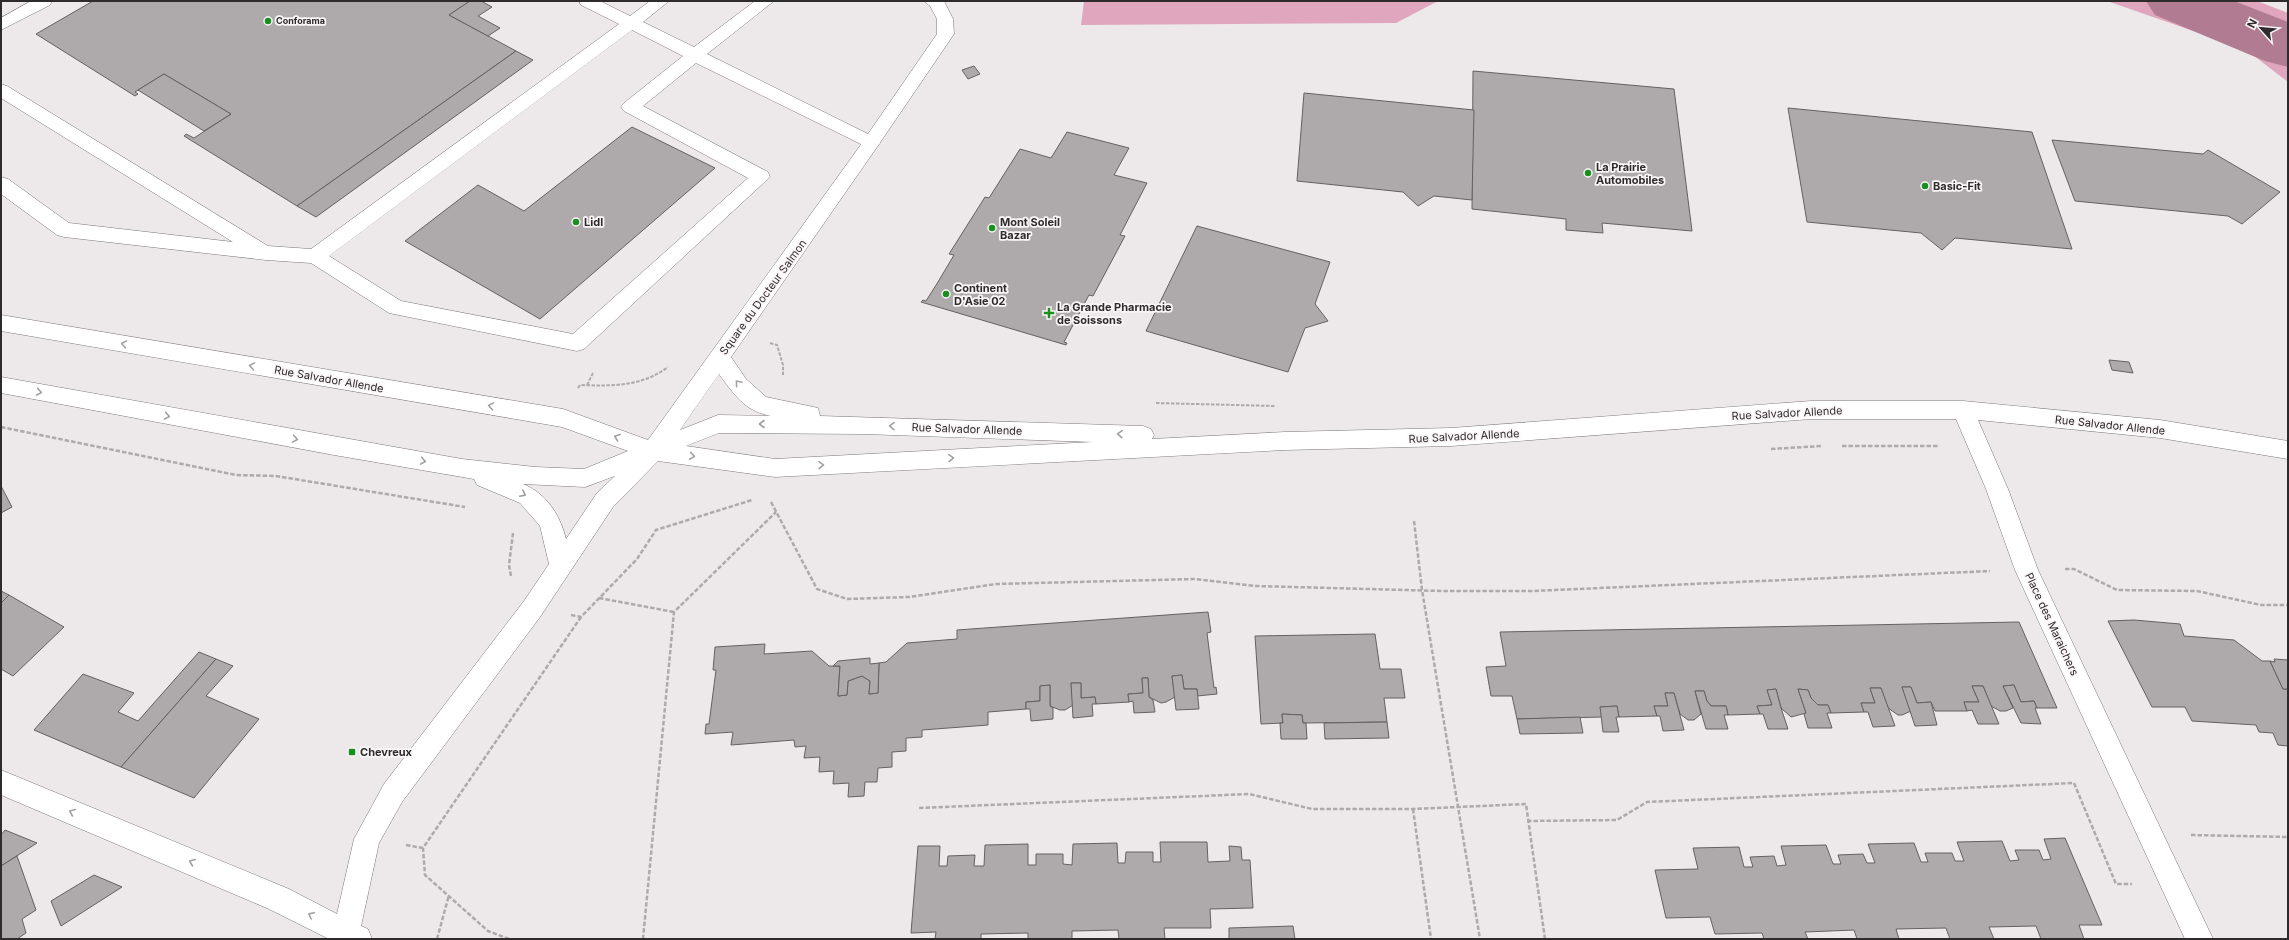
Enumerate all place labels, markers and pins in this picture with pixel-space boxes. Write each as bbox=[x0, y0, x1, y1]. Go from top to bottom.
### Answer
place label: Conforama bbox=[276, 15, 325, 26]
marker: Conforama bbox=[263, 16, 273, 26]
place label: La Prairie Automobiles bbox=[1596, 160, 1664, 187]
marker: La Prairie Automobiles bbox=[1583, 168, 1593, 178]
place label: Basic-Fit bbox=[1933, 179, 1981, 193]
marker: Basic-Fit bbox=[1920, 181, 1930, 191]
place label: Lidl bbox=[584, 215, 603, 229]
place label: Mont Soleil Bazar bbox=[1000, 215, 1060, 242]
marker: Lidl bbox=[571, 217, 581, 227]
marker: Mont Soleil Bazar bbox=[987, 223, 997, 233]
place label: Continent D'Asie 02 bbox=[954, 281, 1007, 308]
marker: Continent D'Asie 02 bbox=[941, 289, 951, 299]
place label: La Grande Pharmacie de Soissons bbox=[1057, 300, 1172, 327]
marker: La Grande Pharmacie de Soissons bbox=[1044, 308, 1054, 318]
place label: Chevreux bbox=[360, 745, 413, 759]
marker: Chevreux bbox=[347, 747, 357, 757]

